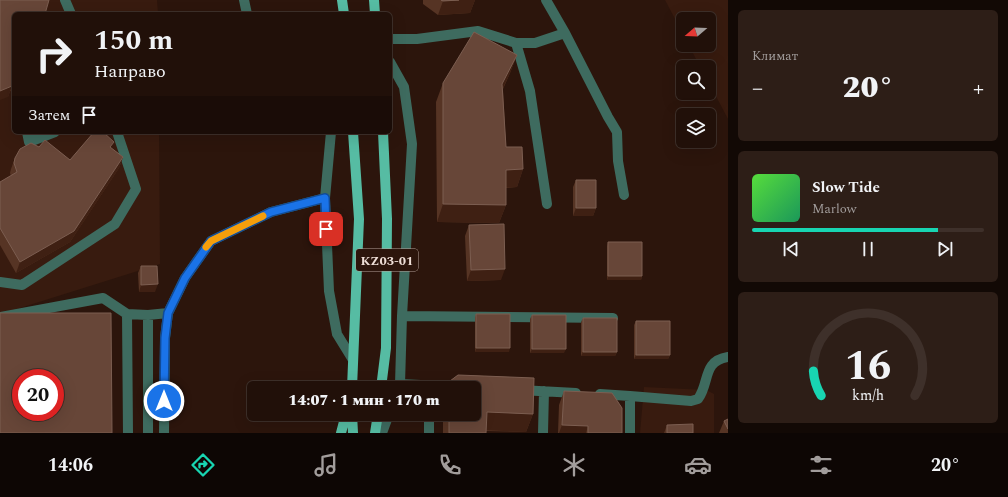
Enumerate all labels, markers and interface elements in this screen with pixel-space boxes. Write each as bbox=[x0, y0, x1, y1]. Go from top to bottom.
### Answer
north arrow bbox=[676, 12, 716, 52]
map controls bbox=[676, 12, 716, 148]
text: 150 m bbox=[94, 19, 173, 62]
icon: right bbox=[28, 28, 80, 80]
text: Климат bbox=[752, 46, 798, 66]
text: Направо bbox=[94, 58, 166, 85]
button: search bbox=[676, 60, 716, 100]
text: 20° bbox=[843, 65, 894, 111]
text: − bbox=[752, 72, 763, 105]
text: + bbox=[973, 72, 984, 105]
text: Затем bbox=[28, 104, 70, 127]
icon: arrive bbox=[78, 104, 100, 126]
button: layers bbox=[676, 108, 716, 148]
text: Slow Tide bbox=[812, 176, 880, 199]
text: Marlow bbox=[812, 199, 857, 219]
pin bbox=[309, 212, 343, 246]
icon: arrive bbox=[315, 218, 337, 240]
icon: previous bbox=[780, 238, 802, 260]
icon: pause bbox=[857, 238, 879, 260]
icon: next bbox=[934, 238, 956, 260]
road number: KZ03-01 bbox=[356, 249, 418, 271]
text: 16 bbox=[845, 334, 891, 397]
speed limit sign: 20 bbox=[12, 369, 64, 421]
position arrow bbox=[143, 380, 185, 422]
text: km/h bbox=[852, 384, 884, 406]
text: 14:07 · 1 мин · 170 m bbox=[288, 389, 440, 412]
icon: directions bbox=[189, 451, 217, 479]
icon: music bbox=[312, 451, 340, 479]
icon: phone bbox=[436, 451, 464, 479]
icon: climate bbox=[560, 451, 588, 479]
icon: car bbox=[684, 451, 712, 479]
icon: filters bbox=[807, 451, 835, 479]
text: 14:06 bbox=[48, 452, 93, 479]
text: 20° bbox=[931, 452, 960, 479]

